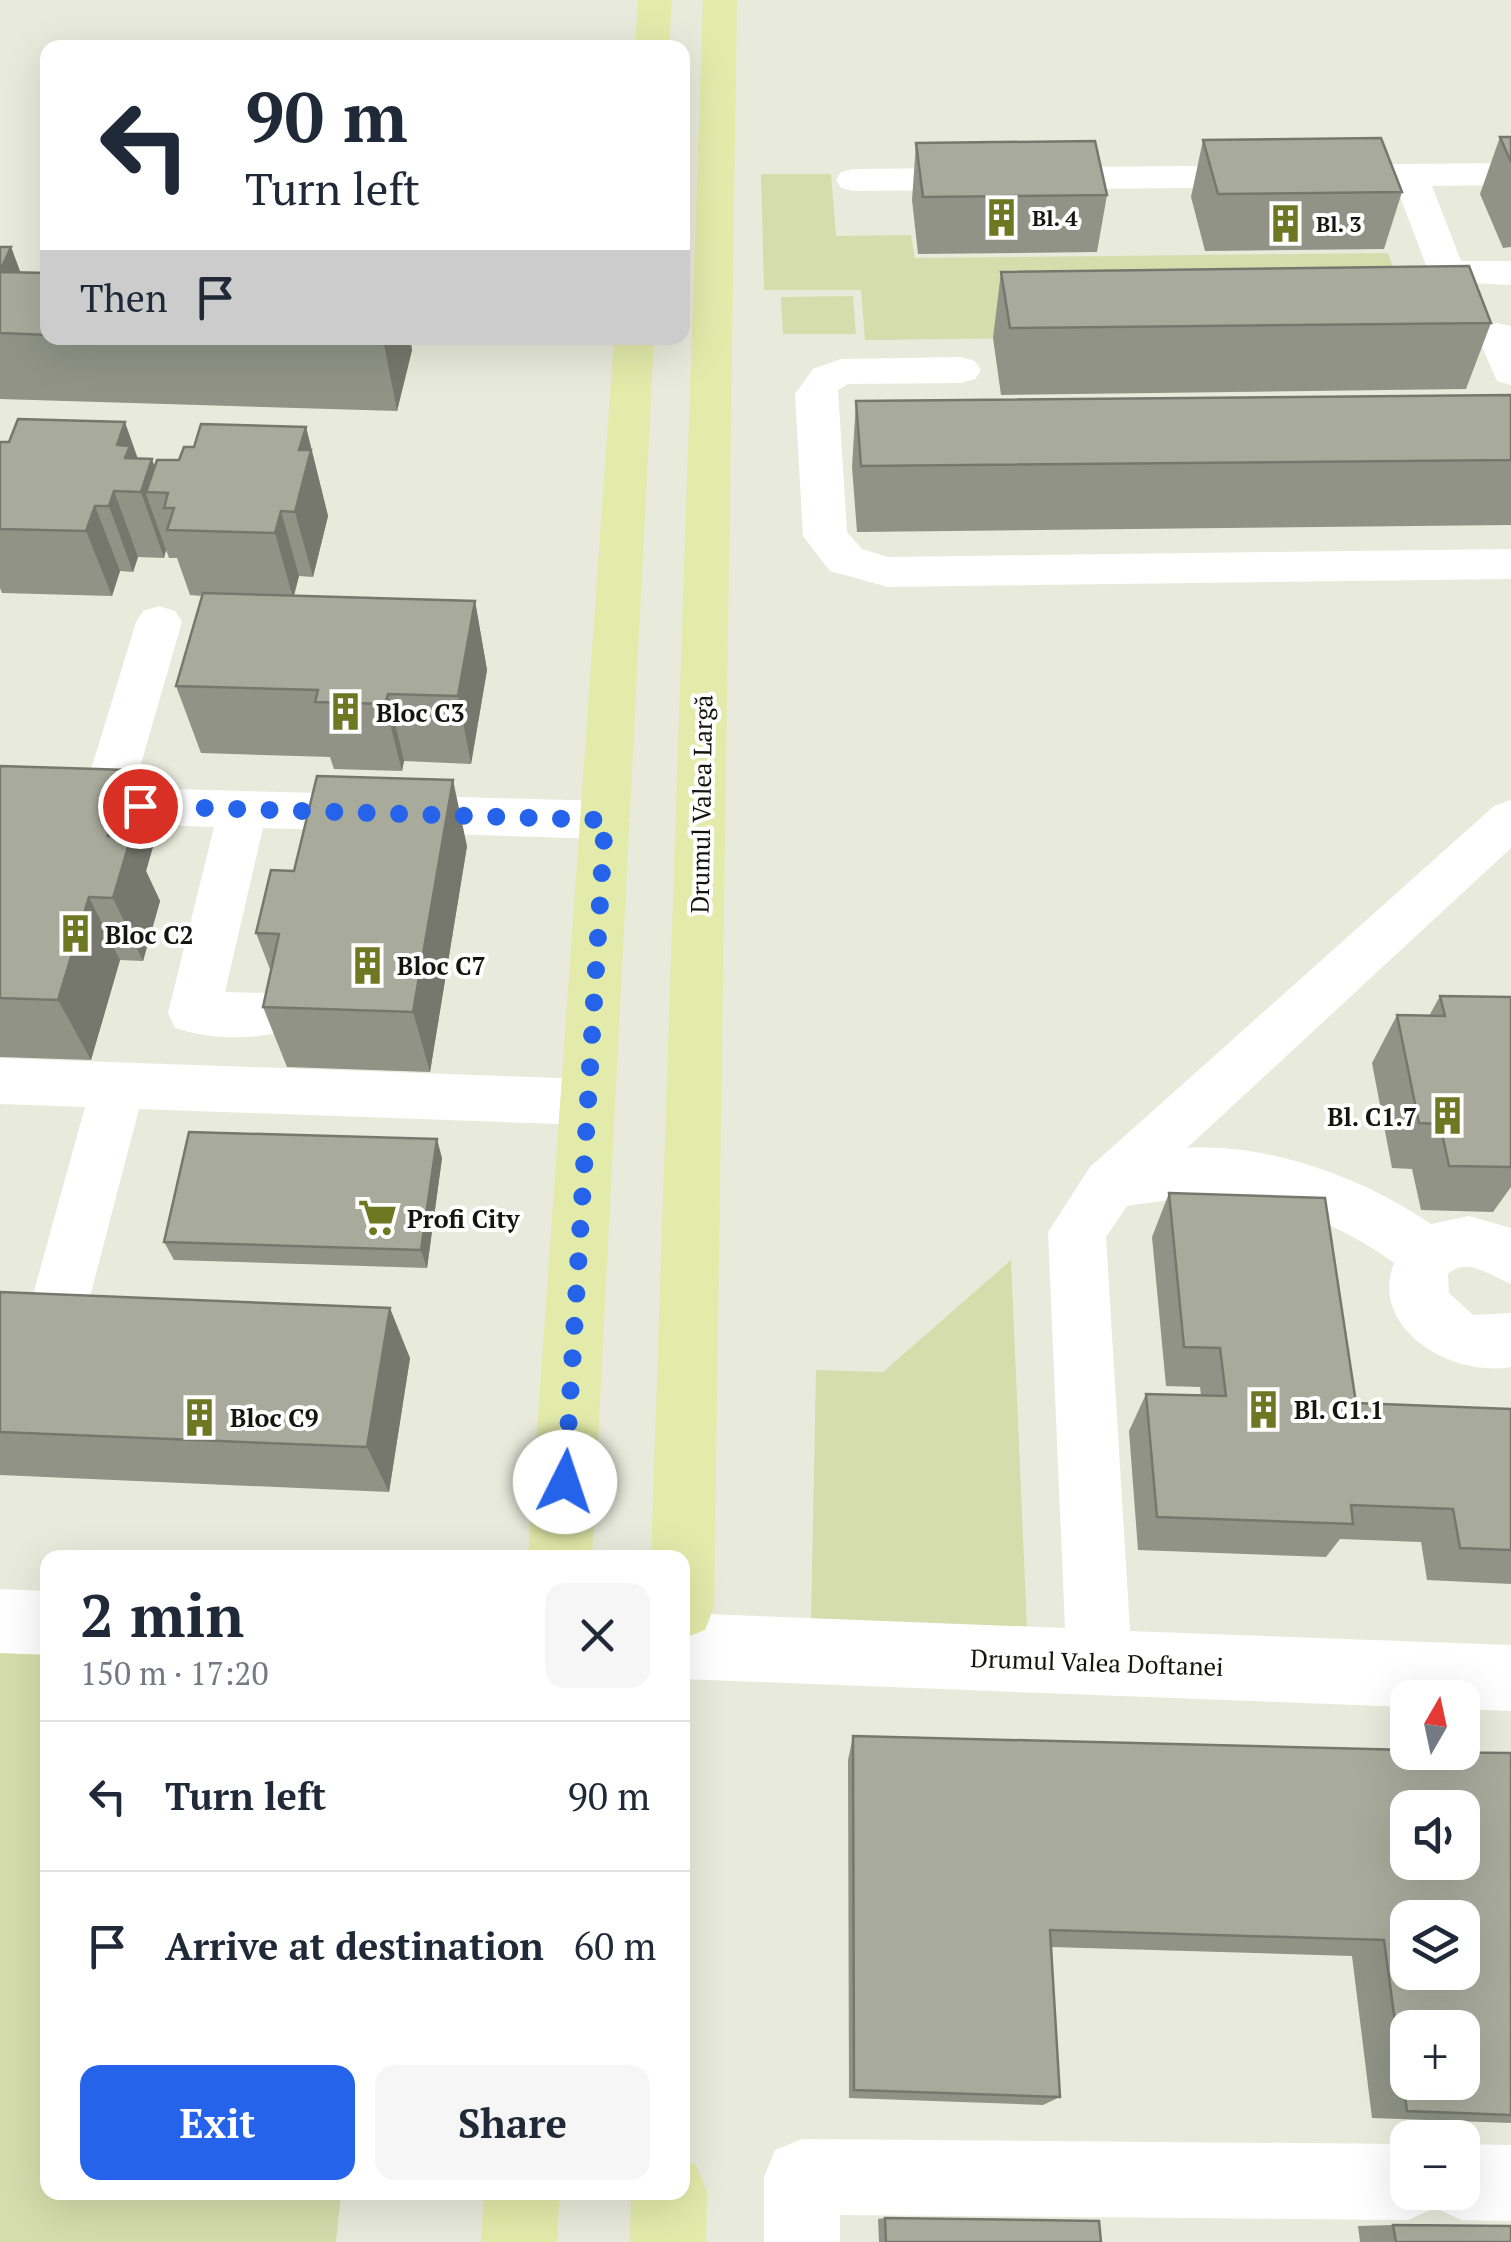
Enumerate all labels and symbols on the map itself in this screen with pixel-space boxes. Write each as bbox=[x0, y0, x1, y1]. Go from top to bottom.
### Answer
building icon: Bl. 4 bbox=[981, 196, 1023, 238]
building icon: Bl. 3 bbox=[1265, 202, 1307, 244]
place label: Bl. 4 bbox=[1032, 203, 1078, 232]
place label: Bl. 3 bbox=[1316, 209, 1362, 238]
building icon: Bloc C3 bbox=[325, 691, 367, 733]
street label: Drumul Valea Largă bbox=[683, 694, 719, 914]
place label: Bloc C3 bbox=[376, 696, 465, 729]
pin bbox=[98, 764, 183, 849]
building icon: Bloc C2 bbox=[54, 913, 96, 955]
place label: Bloc C2 bbox=[105, 918, 194, 951]
building icon: Bloc C7 bbox=[346, 944, 388, 986]
place label: Bloc C7 bbox=[397, 949, 486, 982]
building icon: Bl. C1.7 bbox=[1426, 1095, 1468, 1137]
place label: Bl. C1.7 bbox=[1327, 1100, 1417, 1133]
supermarket icon: Profi City bbox=[356, 1197, 398, 1239]
place label: Profi City bbox=[407, 1202, 520, 1235]
building icon: Bl. C1.1 bbox=[1243, 1388, 1285, 1430]
place label: Bl. C1.1 bbox=[1294, 1393, 1384, 1426]
building icon: Bloc C9 bbox=[179, 1396, 221, 1438]
place label: Bloc C9 bbox=[230, 1401, 319, 1434]
position arrow bbox=[513, 1430, 617, 1534]
street label: Drumul Valea Doftanei bbox=[970, 1641, 1224, 1683]
north arrow bbox=[1390, 1680, 1480, 1770]

